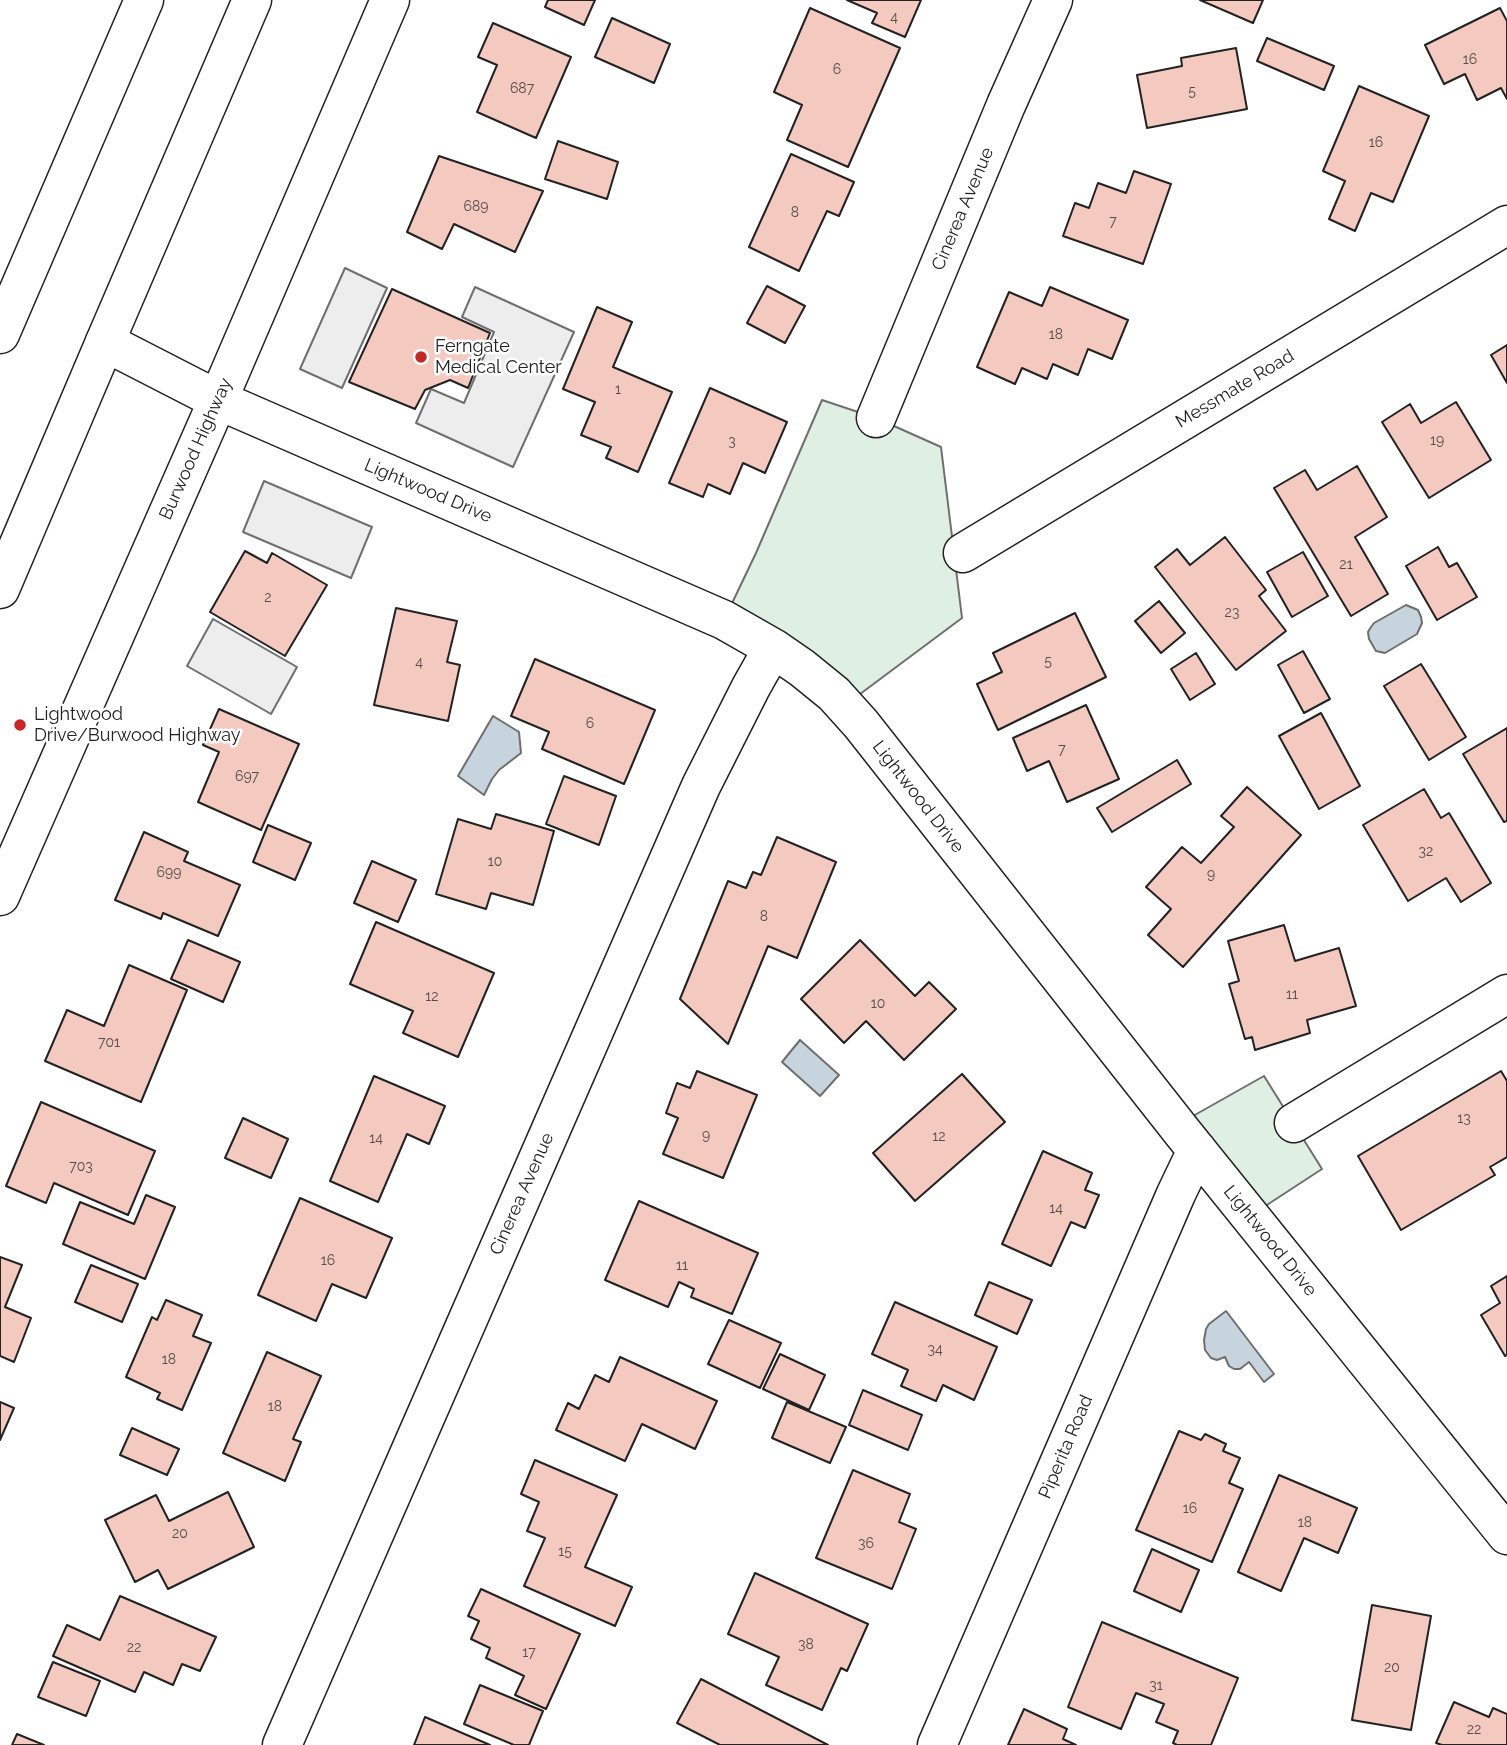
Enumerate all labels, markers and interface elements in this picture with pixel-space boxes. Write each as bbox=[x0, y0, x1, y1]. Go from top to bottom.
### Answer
house number: 4 bbox=[890, 10, 898, 26]
house number: 16 bbox=[1463, 52, 1477, 68]
house number: 6 bbox=[833, 62, 841, 78]
house number: 687 bbox=[510, 81, 534, 97]
house number: 5 bbox=[1188, 84, 1196, 100]
house number: 16 bbox=[1369, 135, 1383, 151]
street label: Cinerea Avenue bbox=[927, 144, 999, 274]
house number: 689 bbox=[464, 199, 488, 215]
house number: 8 bbox=[791, 205, 799, 221]
house number: 7 bbox=[1109, 214, 1117, 230]
house number: 18 bbox=[1049, 327, 1063, 343]
place label: Ferngate Medical Center bbox=[435, 336, 562, 378]
street label: Messmate Road bbox=[1172, 345, 1298, 433]
marker: Ferngate Medical Center bbox=[413, 349, 429, 365]
street label: Burwood Highway bbox=[155, 375, 237, 523]
house number: 1 bbox=[615, 382, 621, 398]
house number: 19 bbox=[1430, 433, 1444, 449]
house number: 3 bbox=[728, 434, 736, 450]
street label: Lightwood Drive bbox=[361, 454, 495, 528]
house number: 21 bbox=[1339, 557, 1353, 573]
house number: 2 bbox=[264, 590, 272, 606]
house number: 23 bbox=[1225, 605, 1239, 621]
house number: 5 bbox=[1044, 654, 1052, 670]
house number: 4 bbox=[415, 655, 423, 671]
place label: Lightwood Drive/Burwood Highway bbox=[34, 704, 241, 746]
house number: 6 bbox=[586, 716, 594, 732]
marker: Lightwood Drive/Burwood Highway bbox=[12, 717, 28, 733]
street label: Lightwood Drive bbox=[867, 737, 969, 857]
house number: 7 bbox=[1058, 742, 1066, 758]
house number: 697 bbox=[235, 769, 259, 785]
house number: 32 bbox=[1419, 844, 1433, 860]
house number: 10 bbox=[488, 854, 502, 870]
house number: 699 bbox=[157, 865, 181, 881]
house number: 9 bbox=[1207, 867, 1215, 883]
house number: 8 bbox=[760, 909, 768, 925]
house number: 11 bbox=[1286, 987, 1298, 1003]
house number: 12 bbox=[425, 989, 439, 1005]
house number: 10 bbox=[871, 996, 885, 1012]
house number: 701 bbox=[98, 1035, 120, 1051]
house number: 13 bbox=[1457, 1111, 1471, 1127]
house number: 9 bbox=[702, 1128, 710, 1144]
house number: 12 bbox=[932, 1129, 946, 1145]
street label: Cinerea Avenue bbox=[485, 1130, 559, 1258]
house number: 14 bbox=[369, 1131, 383, 1147]
house number: 703 bbox=[69, 1159, 93, 1175]
street label: Lightwood Drive bbox=[1219, 1181, 1321, 1301]
house number: 14 bbox=[1049, 1201, 1063, 1217]
house number: 16 bbox=[321, 1253, 335, 1269]
house number: 11 bbox=[676, 1258, 688, 1274]
house number: 34 bbox=[927, 1342, 943, 1358]
house number: 18 bbox=[162, 1352, 176, 1368]
street label: Piperita Road bbox=[1034, 1392, 1098, 1502]
house number: 18 bbox=[268, 1399, 282, 1415]
house number: 16 bbox=[1183, 1501, 1197, 1517]
house number: 18 bbox=[1298, 1515, 1312, 1531]
house number: 20 bbox=[172, 1526, 188, 1542]
house number: 36 bbox=[858, 1536, 874, 1552]
house number: 15 bbox=[558, 1544, 572, 1560]
house number: 38 bbox=[798, 1637, 814, 1653]
house number: 22 bbox=[127, 1640, 141, 1656]
house number: 17 bbox=[522, 1645, 536, 1661]
house number: 20 bbox=[1384, 1660, 1400, 1676]
house number: 31 bbox=[1149, 1678, 1163, 1694]
house number: 22 bbox=[1467, 1722, 1481, 1738]

